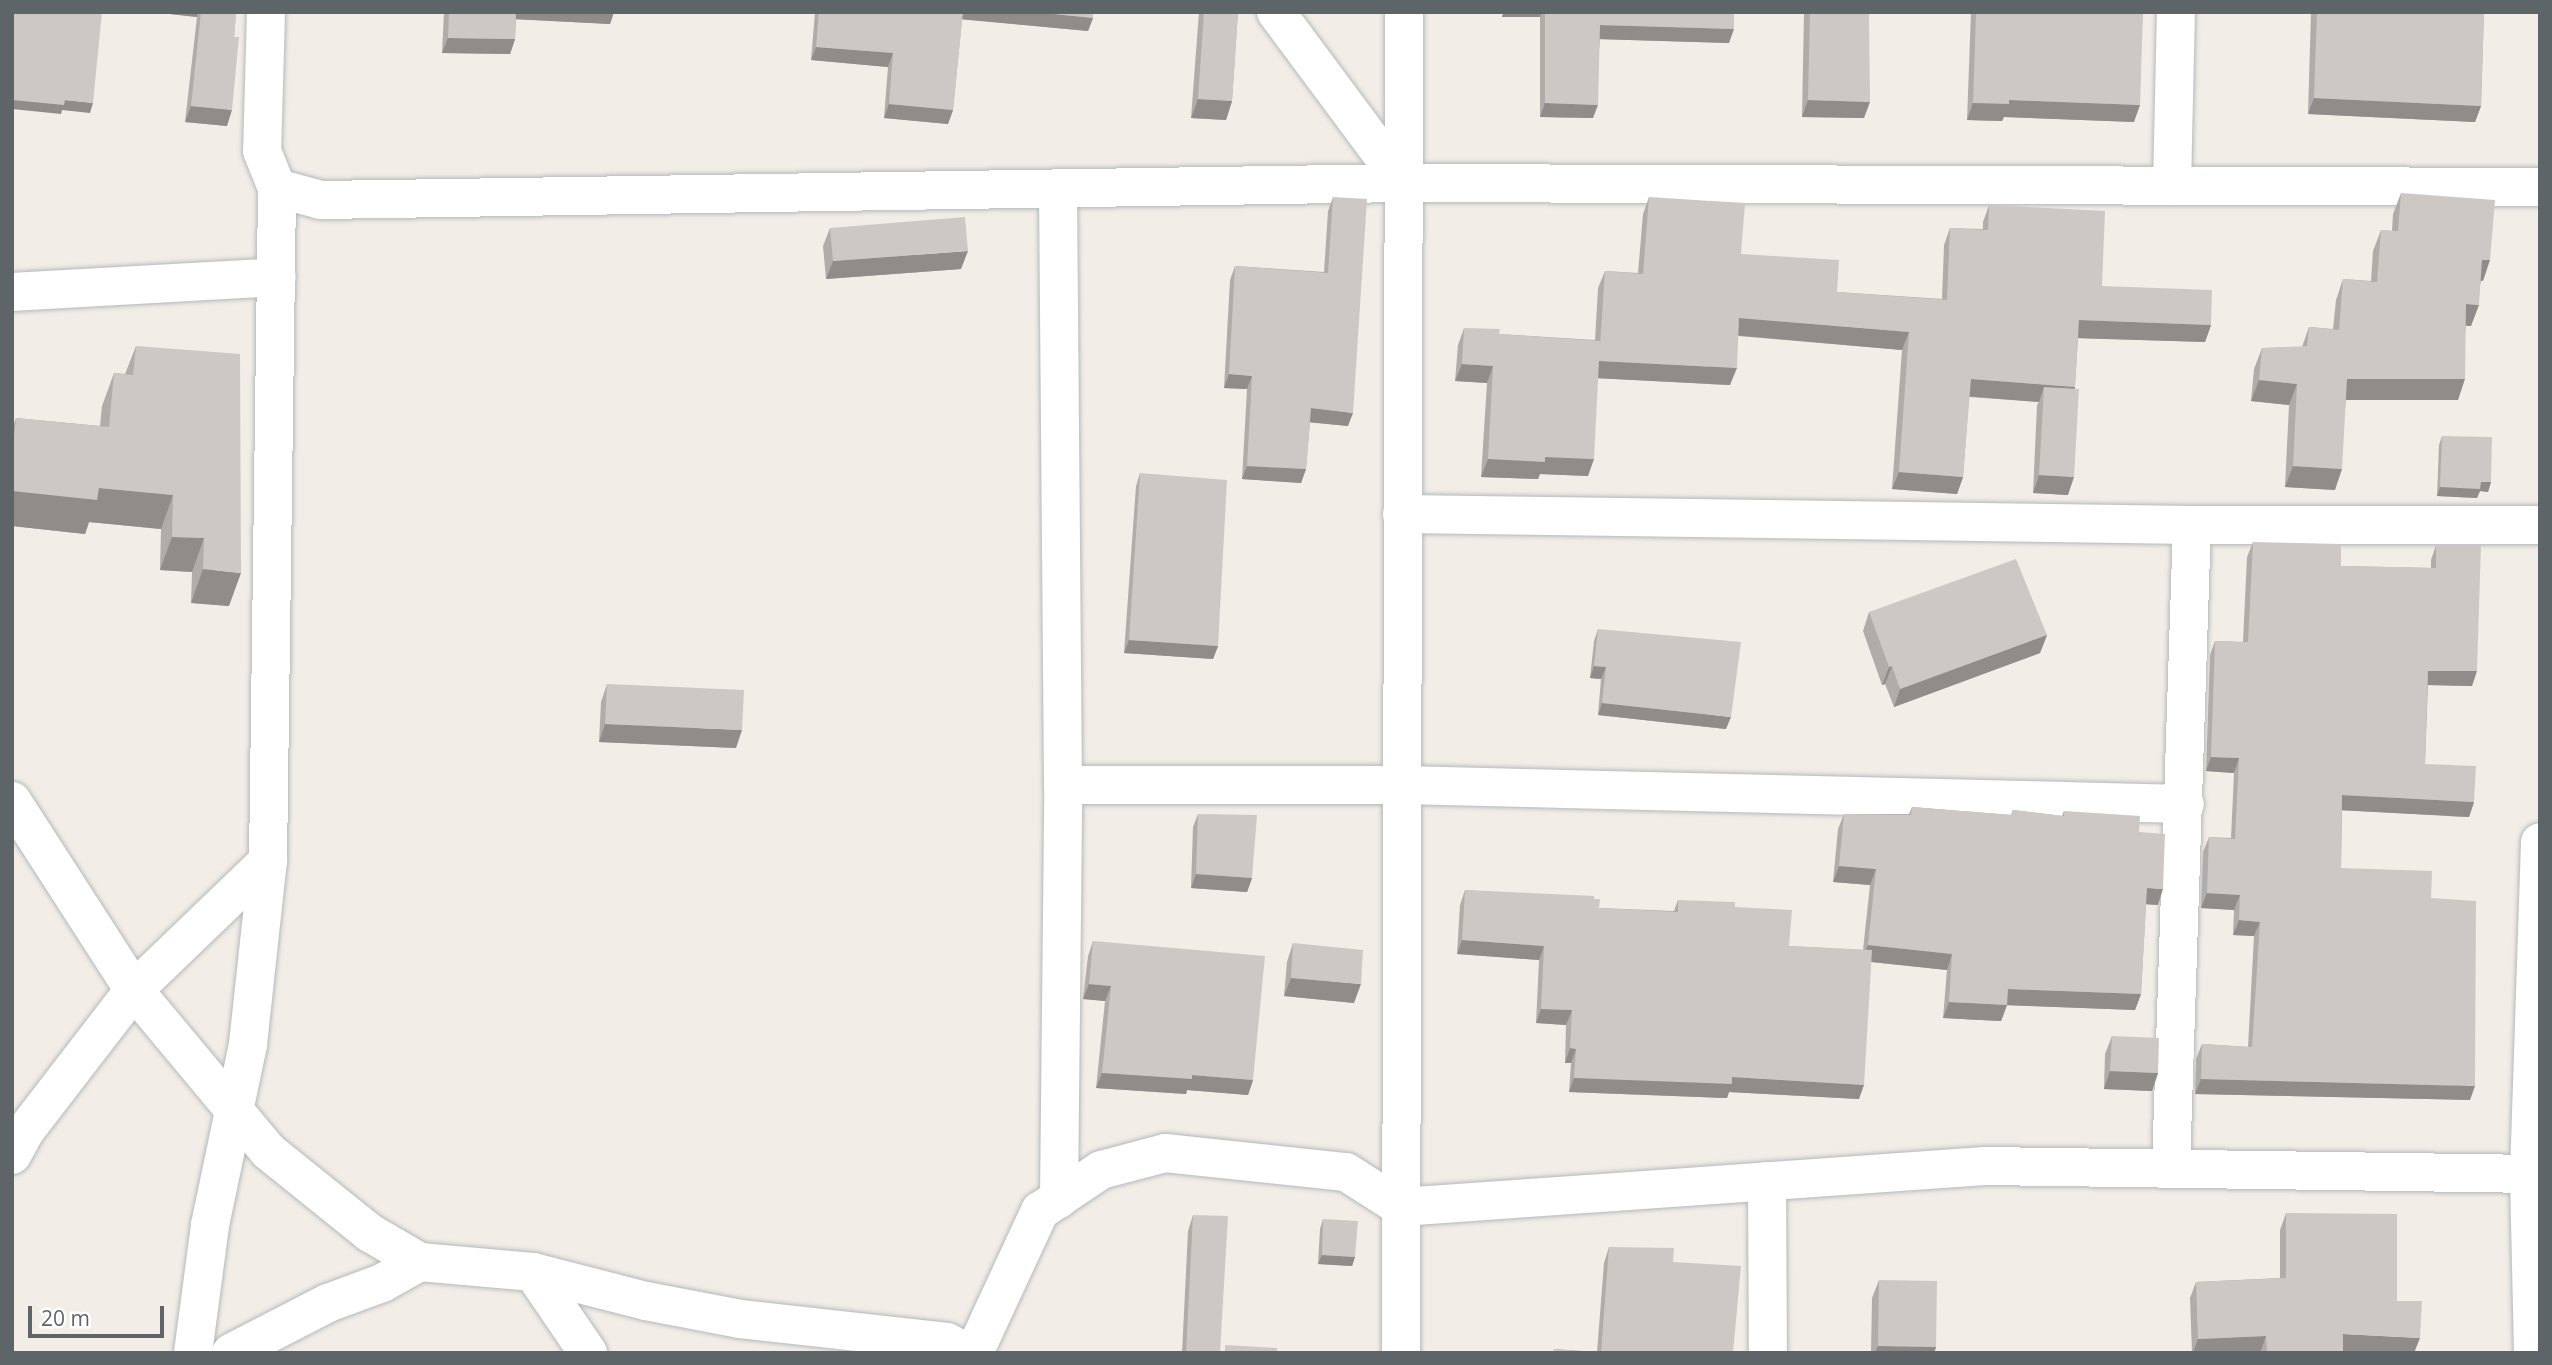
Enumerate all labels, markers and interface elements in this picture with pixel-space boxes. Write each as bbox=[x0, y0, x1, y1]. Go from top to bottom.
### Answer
scale bar bbox=[32, 1292, 168, 1336]
text: 20 m bbox=[41, 1304, 90, 1332]

